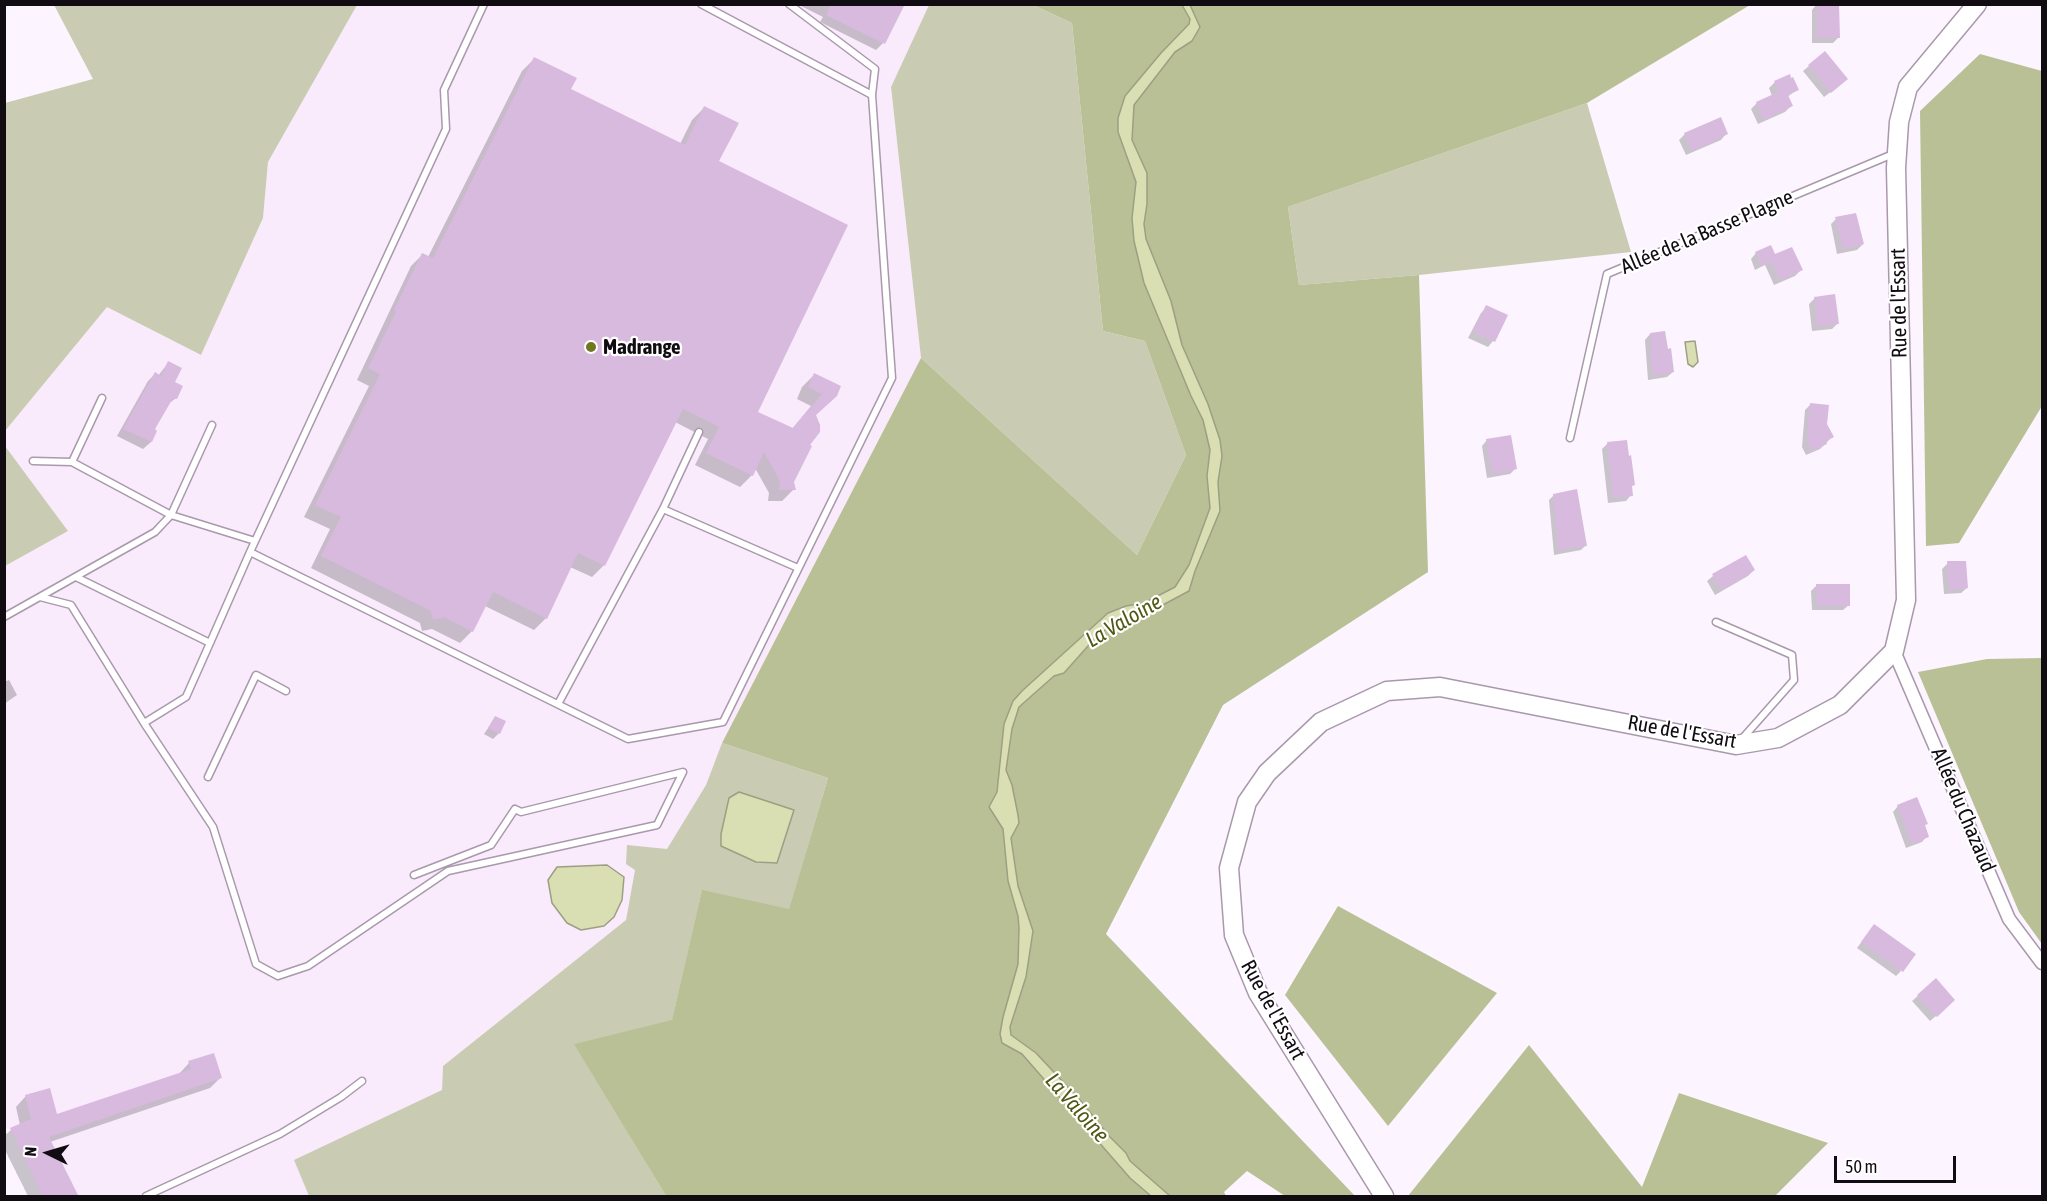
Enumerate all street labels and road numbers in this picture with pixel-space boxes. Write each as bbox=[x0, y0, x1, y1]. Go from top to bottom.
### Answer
street label: Allée de la Basse Plagne bbox=[1617, 184, 1797, 280]
street label: Rue de l'Essart bbox=[1885, 248, 1913, 358]
street label: Rue de l'Essart bbox=[1626, 710, 1738, 754]
street label: Allée du Chazaud bbox=[1925, 744, 2001, 876]
street label: Rue de l'Essart bbox=[1235, 956, 1311, 1064]

